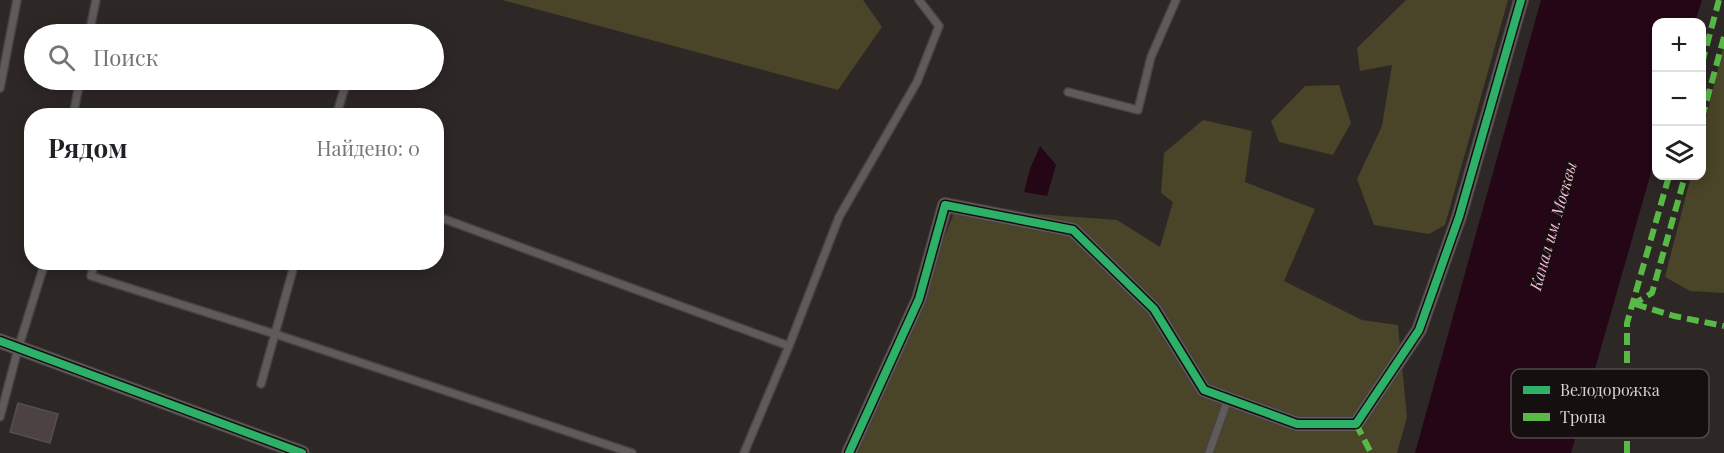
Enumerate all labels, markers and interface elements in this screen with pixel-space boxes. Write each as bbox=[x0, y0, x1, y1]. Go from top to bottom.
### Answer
map controls bbox=[1652, 18, 1706, 180]
button: + bbox=[1652, 18, 1706, 72]
search box bbox=[24, 24, 444, 90]
icon: search bbox=[45, 41, 78, 74]
text: Поиск bbox=[93, 42, 158, 72]
button: − bbox=[1652, 72, 1706, 126]
button: layers bbox=[1652, 126, 1706, 180]
text: Рядом bbox=[48, 130, 127, 165]
text: Найдено: 0 bbox=[316, 134, 420, 161]
water label: Канал им. Москвы bbox=[1524, 159, 1581, 294]
legend bbox=[1511, 369, 1709, 438]
text: Велодорожка bbox=[1560, 379, 1660, 400]
text: Тропа bbox=[1560, 406, 1606, 427]

